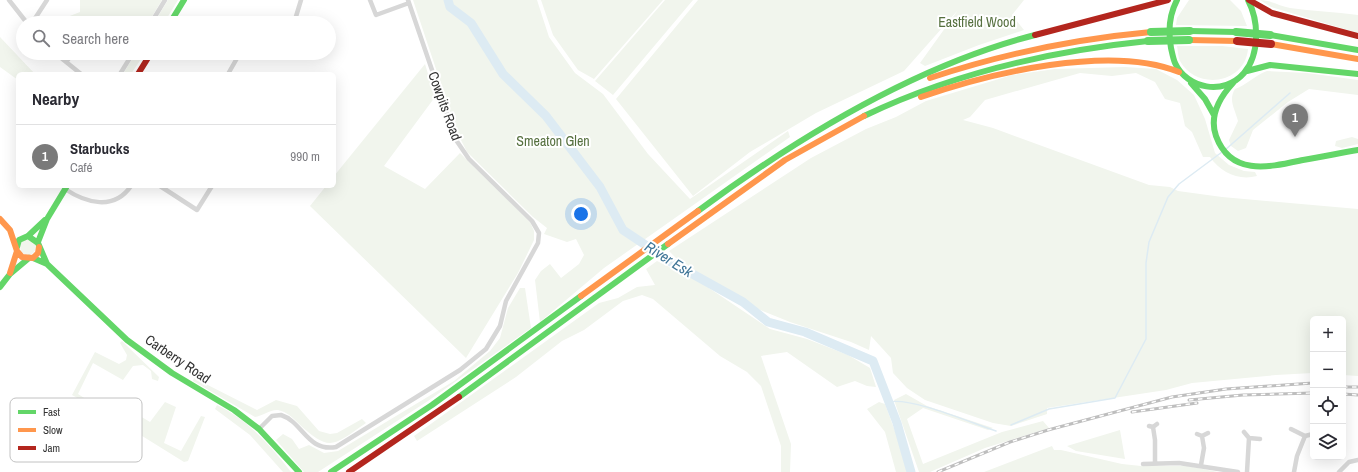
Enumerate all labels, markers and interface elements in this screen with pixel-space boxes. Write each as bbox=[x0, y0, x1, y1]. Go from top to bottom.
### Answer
park label: Eastfield Wood bbox=[938, 13, 1016, 31]
search box bbox=[16, 16, 336, 60]
icon: search bbox=[30, 27, 52, 49]
text: Search here bbox=[62, 28, 129, 49]
street label: Cowpits Road bbox=[424, 69, 466, 143]
text: Nearby bbox=[32, 87, 79, 110]
pin: 1 bbox=[1282, 104, 1308, 137]
park label: Smeaton Glen bbox=[516, 132, 590, 150]
text: Starbucks bbox=[70, 138, 129, 159]
text: 1 bbox=[42, 148, 48, 165]
text: 990 m bbox=[290, 148, 320, 165]
text: Café bbox=[70, 159, 93, 176]
your location bbox=[571, 204, 591, 224]
water label: River Esk bbox=[641, 236, 698, 282]
map controls bbox=[1310, 316, 1346, 460]
button: + bbox=[1310, 316, 1346, 352]
street label: Carberry Road bbox=[142, 330, 214, 388]
button: − bbox=[1310, 352, 1346, 388]
button: locate bbox=[1310, 388, 1346, 424]
legend bbox=[10, 398, 142, 462]
text: Fast bbox=[43, 405, 61, 419]
text: Slow bbox=[43, 423, 63, 437]
button: layers bbox=[1310, 424, 1346, 460]
text: Jam bbox=[43, 441, 60, 455]

